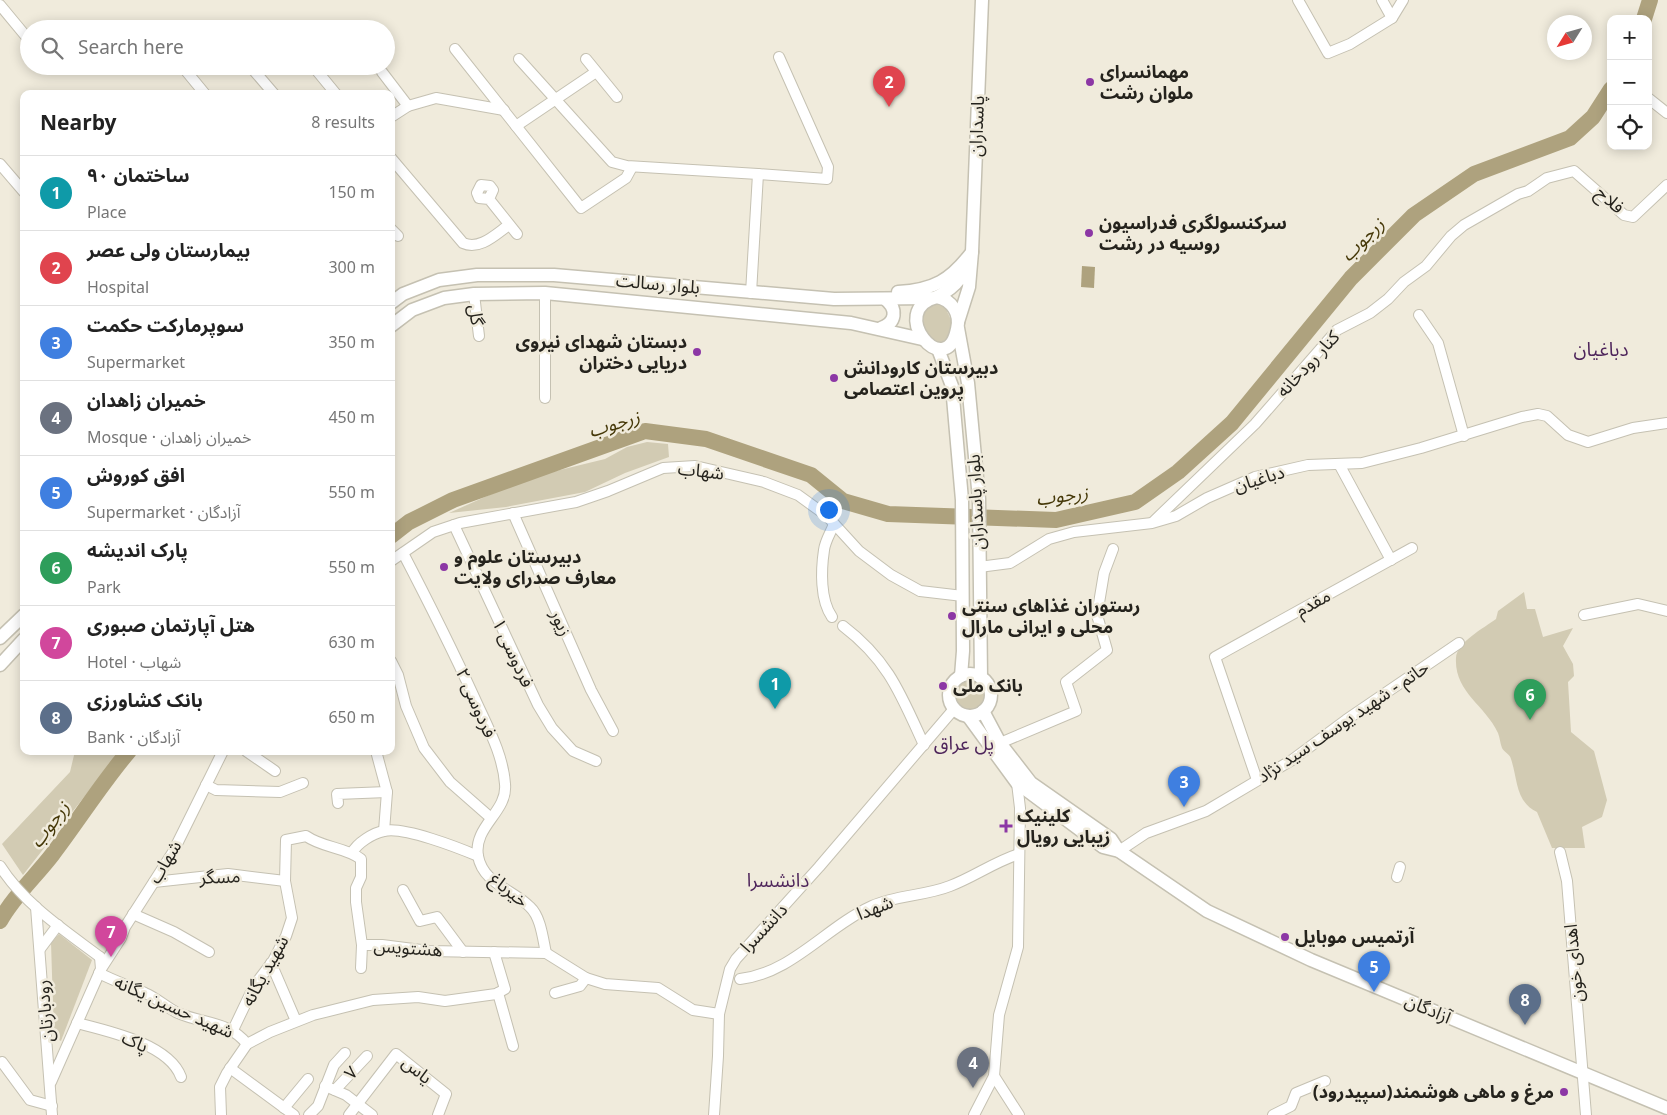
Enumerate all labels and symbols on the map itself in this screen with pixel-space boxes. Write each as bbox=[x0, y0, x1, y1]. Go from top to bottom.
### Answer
north arrow bbox=[1547, 15, 1592, 60]
place label: مهمانسرای ملوان رشت bbox=[1100, 53, 1194, 112]
pin: 2 bbox=[873, 66, 905, 107]
marker: مهمانسرای ملوان رشت bbox=[1084, 76, 1096, 88]
street label: پاسداران bbox=[957, 95, 997, 157]
street label: فلاح bbox=[1586, 176, 1634, 224]
place label: سرکنسولگری فدراسیون روسیه در رشت bbox=[1099, 204, 1287, 263]
water label: زرجوب bbox=[1330, 206, 1396, 272]
marker: سرکنسولگری فدراسیون روسیه در رشت bbox=[1083, 227, 1095, 239]
street label: بلوار رسالت bbox=[614, 261, 702, 307]
street label: گل bbox=[456, 302, 496, 328]
street label: کنار رودخانه bbox=[1266, 320, 1351, 407]
place label: دبستان شهدای نیروی دریایی دختران bbox=[516, 323, 687, 382]
district label: دباغیان bbox=[1574, 330, 1628, 370]
marker: دبستان شهدای نیروی دریایی دختران bbox=[691, 346, 703, 358]
place label: دبیرستان کارودانش پروین اعتصامی bbox=[844, 349, 998, 408]
marker: دبیرستان کارودانش پروین اعتصامی bbox=[828, 372, 840, 384]
water label: زرجوب bbox=[583, 397, 646, 451]
street label: شهاب bbox=[676, 449, 726, 493]
street label: بلوار پاسداران bbox=[955, 453, 997, 551]
street label: دباغیان bbox=[1229, 453, 1289, 505]
water label: زرجوب bbox=[1034, 473, 1091, 519]
your location bbox=[816, 497, 842, 523]
place label: دبیرستان علوم و معارف صدرای ولایت bbox=[454, 538, 617, 597]
marker: دبیرستان علوم و معارف صدرای ولایت bbox=[438, 561, 450, 573]
street label: مقدم bbox=[1288, 577, 1338, 629]
place label: رستوران غذاهای سنتی محلی و ایرانی مارال bbox=[962, 587, 1140, 646]
street label: زیور bbox=[538, 602, 584, 643]
marker: رستوران غذاهای سنتی محلی و ایرانی مارال bbox=[946, 610, 958, 622]
street label: فردوسی ۱ bbox=[480, 612, 546, 694]
street label: حاتم - شهید یوسف سید نژاد bbox=[1248, 650, 1438, 794]
street label: فردوسی ۲ bbox=[444, 662, 508, 744]
place label: بانک ملی bbox=[953, 667, 1023, 705]
pin: 1 bbox=[759, 668, 791, 709]
pin: 6 bbox=[1514, 679, 1546, 720]
marker: بانک ملی bbox=[937, 680, 949, 692]
district label: پل عراق bbox=[934, 724, 994, 764]
pin: 3 bbox=[1168, 766, 1200, 807]
water label: زرجوب bbox=[18, 791, 82, 857]
place label: کلینیک زیبایی رویال bbox=[1017, 797, 1110, 856]
marker: کلینیک زیبایی رویال bbox=[999, 819, 1013, 833]
street label: شهاب bbox=[137, 832, 193, 892]
street label: مسگر bbox=[198, 857, 241, 897]
district label: دانشسرا bbox=[747, 861, 809, 901]
street label: خیرباغ bbox=[480, 862, 538, 918]
street label: شهدا bbox=[851, 884, 899, 932]
street label: دانشسرا bbox=[730, 893, 798, 963]
pin: 7 bbox=[95, 916, 127, 957]
place label: آرتمیس موبایل bbox=[1295, 918, 1416, 956]
street label: اهدای خون bbox=[1552, 922, 1596, 1004]
street label: هشتویس bbox=[372, 927, 444, 969]
street label: شهید یگانه bbox=[230, 928, 300, 1014]
marker: آرتمیس موبایل bbox=[1279, 931, 1291, 943]
pin: 5 bbox=[1358, 951, 1390, 992]
street label: شهید حسین یگانه bbox=[108, 964, 240, 1050]
street label: رودبارتان bbox=[23, 978, 67, 1044]
street label: آزادگان bbox=[1398, 982, 1458, 1036]
pin: 8 bbox=[1509, 984, 1541, 1025]
street label: پاک bbox=[115, 1019, 155, 1065]
street label: یاس bbox=[392, 1045, 442, 1095]
pin: 4 bbox=[957, 1047, 989, 1088]
street label: ۷ bbox=[334, 1056, 368, 1090]
place label: مرغ و ماهی هوشمند(سپیدرود) bbox=[1313, 1073, 1554, 1111]
marker: مرغ و ماهی هوشمند(سپیدرود) bbox=[1558, 1086, 1570, 1098]

